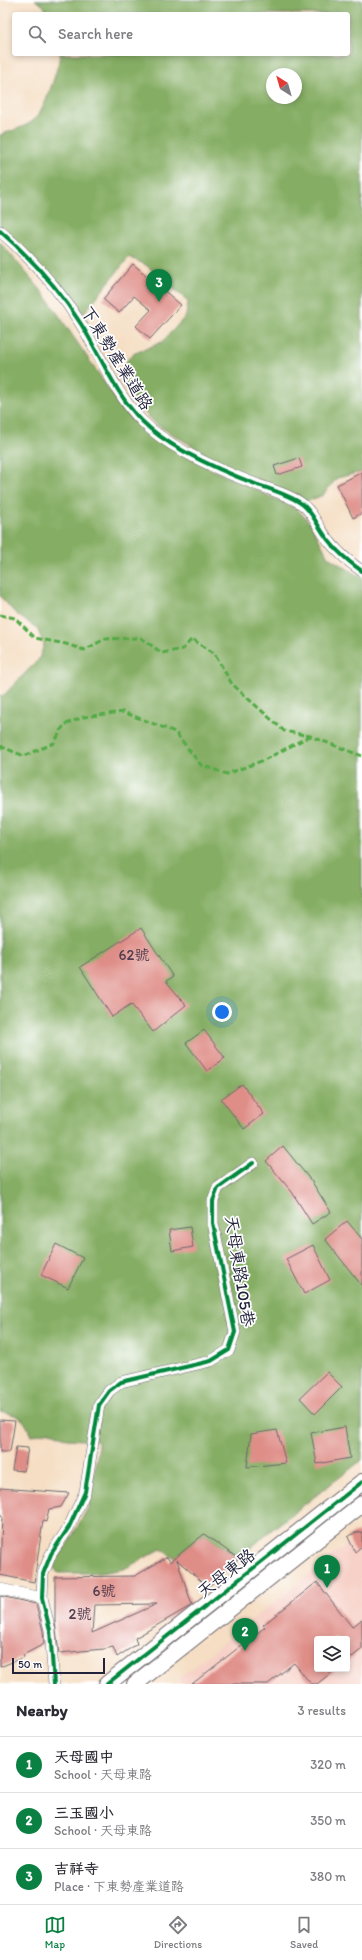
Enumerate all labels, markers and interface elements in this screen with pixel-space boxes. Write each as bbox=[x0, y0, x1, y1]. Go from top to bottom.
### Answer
search box bbox=[12, 12, 350, 56]
icon: search bbox=[26, 23, 48, 45]
text: Search here bbox=[58, 25, 133, 43]
north arrow bbox=[266, 68, 302, 104]
pin: 3 bbox=[146, 269, 172, 302]
street label: 下東勢產業道路 bbox=[77, 302, 157, 414]
house number: 62號 bbox=[119, 946, 149, 964]
your location bbox=[212, 1002, 232, 1022]
street label: 天母東路105巷 bbox=[221, 1214, 259, 1329]
street label: 天母東路 bbox=[193, 1544, 259, 1602]
pin: 1 bbox=[314, 1555, 340, 1588]
house number: 6號 bbox=[93, 1582, 115, 1600]
house number: 2號 bbox=[69, 1605, 91, 1623]
pin: 2 bbox=[232, 1618, 258, 1651]
map controls bbox=[314, 1636, 350, 1672]
button: layers bbox=[314, 1636, 350, 1672]
scale bar bbox=[12, 1656, 105, 1675]
text: 50 m bbox=[18, 1658, 42, 1671]
text: Nearby bbox=[16, 1700, 68, 1720]
text: 3 results bbox=[297, 1703, 346, 1718]
text: 天母國中 bbox=[54, 1748, 114, 1766]
text: 1 bbox=[26, 1757, 32, 1772]
text: 320 m bbox=[310, 1757, 346, 1772]
text: School · 天母東路 bbox=[54, 1767, 152, 1782]
text: 三玉國小 bbox=[54, 1804, 114, 1822]
text: 2 bbox=[26, 1813, 32, 1828]
text: 350 m bbox=[310, 1813, 346, 1828]
text: School · 天母東路 bbox=[54, 1823, 152, 1838]
text: 吉祥寺 bbox=[54, 1860, 99, 1878]
text: 3 bbox=[25, 1869, 33, 1884]
text: 380 m bbox=[310, 1869, 346, 1884]
text: Place · 下東勢產業道路 bbox=[54, 1879, 184, 1894]
tab: Map bbox=[44, 1914, 66, 1951]
tab: Directions bbox=[154, 1914, 202, 1951]
tab: Saved bbox=[290, 1914, 318, 1951]

